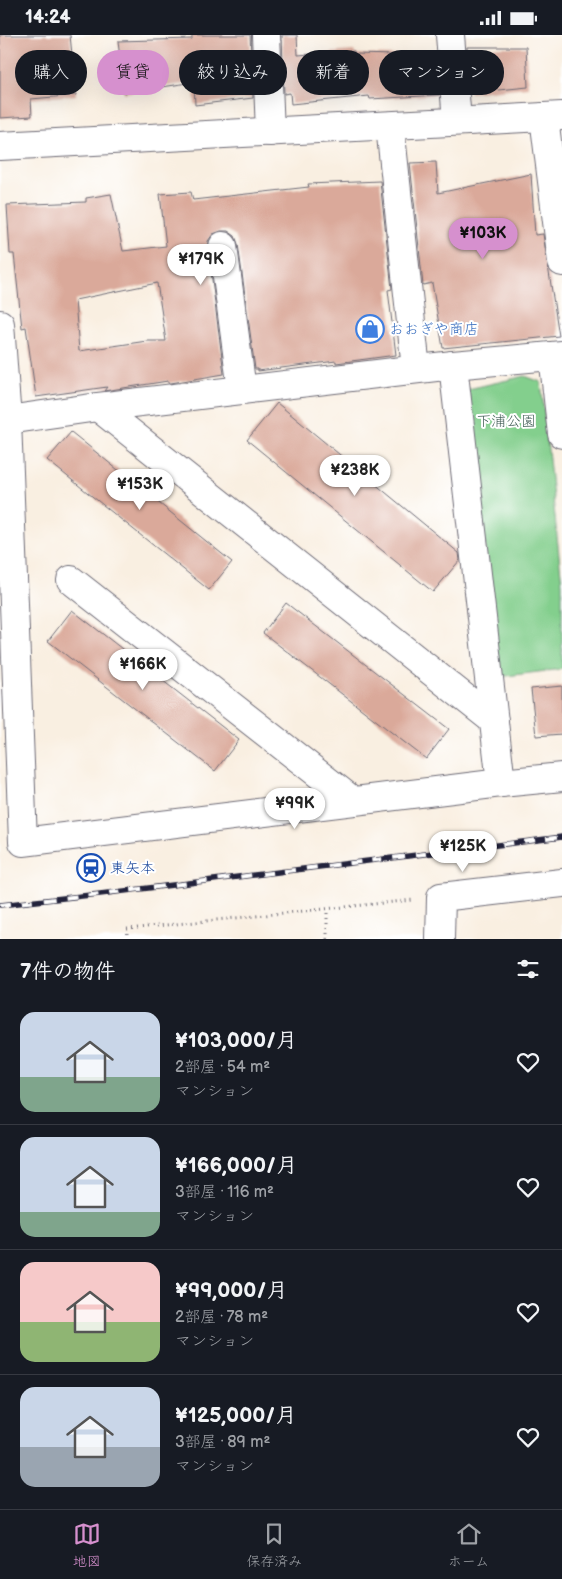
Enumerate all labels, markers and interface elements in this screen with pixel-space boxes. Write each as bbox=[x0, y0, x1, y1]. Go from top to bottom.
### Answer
text: 14:24 bbox=[25, 6, 71, 29]
chip: 購入 bbox=[15, 50, 87, 95]
chip: 賃貸 bbox=[97, 50, 169, 95]
chip: 絞り込み bbox=[179, 50, 287, 95]
chip: 新着 bbox=[297, 50, 369, 95]
chip: マンション bbox=[379, 50, 504, 95]
pin: ¥103K bbox=[448, 217, 518, 260]
text: ¥103K bbox=[460, 224, 506, 243]
pin: ¥179K bbox=[166, 243, 236, 286]
text: ¥179K bbox=[178, 250, 224, 269]
shop icon: おおぎや商店 bbox=[355, 314, 385, 344]
place label: おおぎや商店 bbox=[389, 320, 479, 339]
park label: 下浦公園 bbox=[476, 412, 536, 431]
pin: ¥238K bbox=[320, 455, 390, 497]
text: ¥238K bbox=[331, 461, 379, 480]
pin: ¥153K bbox=[105, 469, 175, 511]
text: ¥153K bbox=[117, 475, 163, 494]
pin: ¥166K bbox=[108, 649, 178, 691]
text: ¥166K bbox=[120, 655, 166, 674]
pin: ¥99K bbox=[265, 787, 325, 830]
text: ¥99K bbox=[275, 794, 315, 813]
pin: ¥125K bbox=[428, 831, 498, 873]
text: ¥125K bbox=[440, 837, 486, 856]
station icon: 東矢本 bbox=[76, 853, 106, 883]
place label: 東矢本 bbox=[110, 859, 155, 878]
icon: filters bbox=[514, 955, 542, 983]
text: 7件の物件 bbox=[20, 959, 116, 984]
text: ¥103,000/月 bbox=[175, 1028, 297, 1053]
icon: home bbox=[60, 1032, 120, 1092]
icon: heart bbox=[514, 1048, 542, 1076]
text: 2部屋 · 54 m² bbox=[175, 1058, 270, 1077]
text: マンション bbox=[175, 1082, 254, 1101]
text: ¥166,000/月 bbox=[175, 1153, 297, 1178]
icon: home bbox=[60, 1157, 120, 1217]
icon: heart bbox=[514, 1173, 542, 1201]
text: 3部屋 · 116 m² bbox=[175, 1183, 274, 1202]
text: マンション bbox=[175, 1207, 254, 1226]
text: ¥99,000/月 bbox=[175, 1278, 287, 1303]
icon: home bbox=[60, 1282, 120, 1342]
icon: heart bbox=[514, 1298, 542, 1326]
text: 2部屋 · 78 m² bbox=[175, 1308, 268, 1327]
text: マンション bbox=[175, 1332, 254, 1351]
text: ¥125,000/月 bbox=[175, 1403, 296, 1428]
icon: home bbox=[60, 1407, 120, 1467]
icon: heart bbox=[514, 1423, 542, 1451]
text: 3部屋 · 89 m² bbox=[175, 1433, 270, 1452]
text: マンション bbox=[175, 1457, 254, 1476]
tab: 地図 bbox=[73, 1520, 101, 1570]
tab: 保存済み bbox=[246, 1520, 302, 1570]
tab: ホーム bbox=[448, 1520, 489, 1570]

